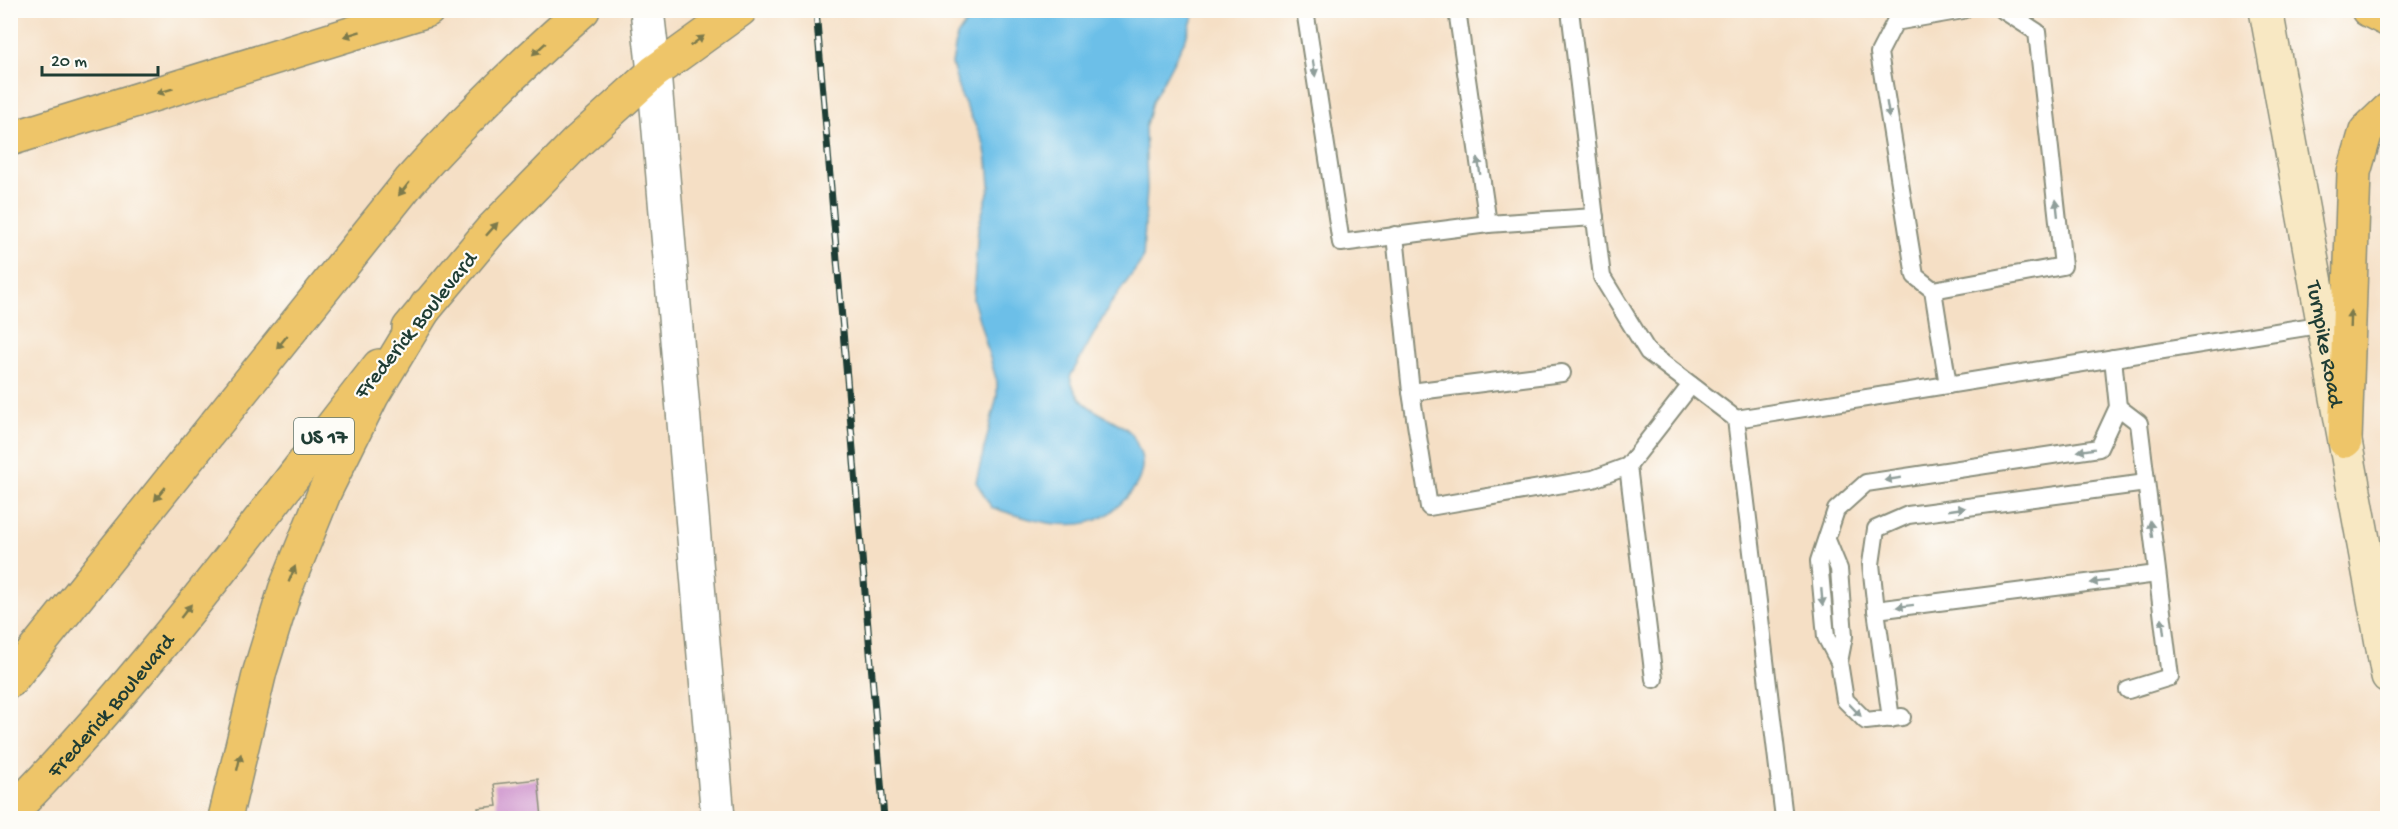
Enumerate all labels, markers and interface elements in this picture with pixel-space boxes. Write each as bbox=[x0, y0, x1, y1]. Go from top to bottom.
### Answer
one-way arrow bbox=[343, 30, 361, 39]
one-way arrow bbox=[689, 36, 705, 47]
scale bar bbox=[42, 39, 158, 77]
one-way arrow bbox=[532, 42, 547, 55]
text: 20 m bbox=[51, 52, 87, 73]
one-way arrow bbox=[1310, 59, 1319, 78]
one-way arrow bbox=[156, 87, 174, 96]
one-way arrow bbox=[1884, 101, 1893, 120]
one-way arrow bbox=[1475, 156, 1484, 175]
one-way arrow bbox=[398, 182, 410, 197]
one-way arrow bbox=[2052, 198, 2062, 217]
one-way arrow bbox=[485, 222, 499, 237]
street label: Frederick Boulevard bbox=[349, 246, 486, 406]
street label: Turnpike Road bbox=[2299, 277, 2348, 411]
one-way arrow bbox=[2346, 310, 2355, 329]
one-way arrow bbox=[275, 334, 288, 350]
road number: US 17 bbox=[294, 418, 354, 454]
one-way arrow bbox=[2076, 445, 2095, 454]
one-way arrow bbox=[1883, 474, 1902, 483]
one-way arrow bbox=[154, 486, 167, 502]
one-way arrow bbox=[1947, 504, 1966, 513]
one-way arrow bbox=[2147, 519, 2156, 538]
one-way arrow bbox=[287, 565, 297, 583]
one-way arrow bbox=[2089, 577, 2108, 586]
one-way arrow bbox=[1817, 588, 1827, 607]
one-way arrow bbox=[1896, 602, 1915, 611]
one-way arrow bbox=[180, 603, 193, 619]
one-way arrow bbox=[2158, 616, 2168, 635]
street label: Frederick Boulevard bbox=[42, 628, 183, 785]
one-way arrow bbox=[1848, 702, 1862, 717]
one-way arrow bbox=[234, 752, 244, 771]

